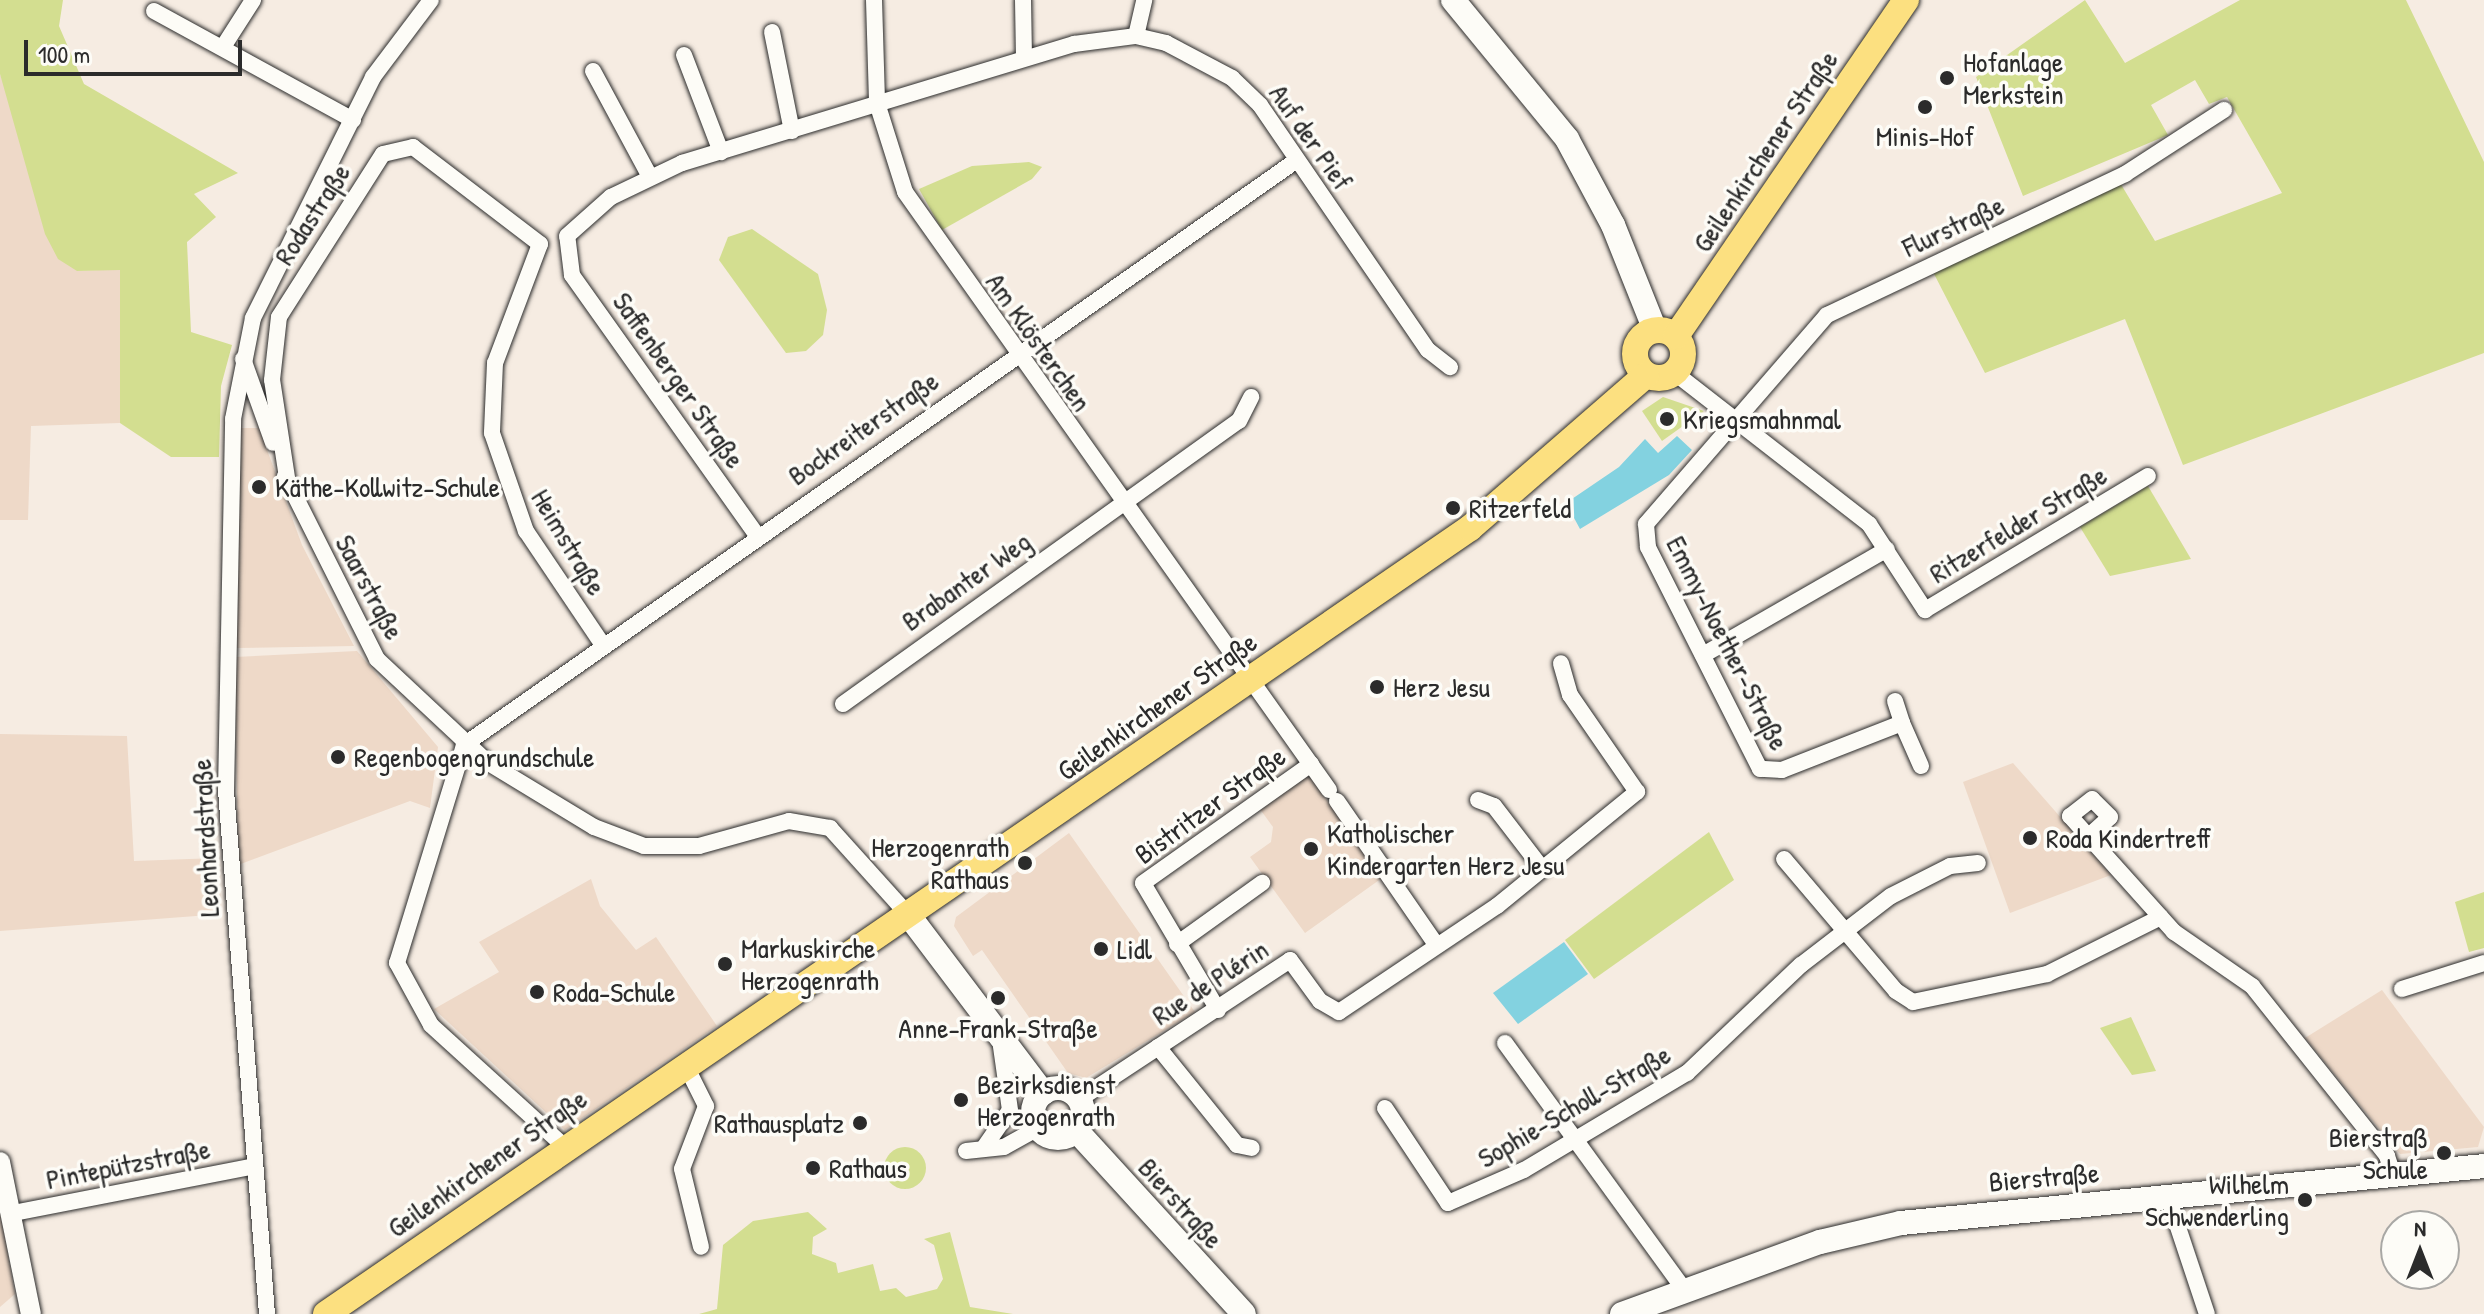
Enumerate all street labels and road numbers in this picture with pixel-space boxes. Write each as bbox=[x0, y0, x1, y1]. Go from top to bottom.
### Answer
street label: Geilenkirchener Straße bbox=[1685, 44, 1845, 258]
street label: Auf der Pief bbox=[1262, 78, 1360, 196]
street label: Rodastraße bbox=[267, 157, 357, 271]
street label: Flurstraße bbox=[1897, 188, 2009, 264]
street label: Am Klösterchen bbox=[979, 266, 1099, 418]
street label: Saffenberger Straße bbox=[606, 286, 752, 474]
street label: Bockreiterstraße bbox=[781, 364, 945, 492]
street label: Ritzerfelder Straße bbox=[1923, 458, 2113, 590]
street label: Heimstraße bbox=[524, 483, 614, 601]
street label: Brabanter Weg bbox=[895, 524, 1037, 638]
street label: Saarstraße bbox=[328, 529, 412, 645]
street label: Emmy-Noether-Straße bbox=[1660, 530, 1796, 756]
street label: Geilenkirchener Straße bbox=[1051, 625, 1263, 787]
street label: Bistritzer Straße bbox=[1128, 739, 1292, 871]
street label: Leonhardstraße bbox=[184, 758, 226, 918]
street label: Rue de Plérin bbox=[1146, 932, 1274, 1032]
street label: Sophie-Scholl-Straße bbox=[1472, 1037, 1676, 1175]
street label: Geilenkirchener Straße bbox=[381, 1082, 593, 1244]
street label: Pintepützstraße bbox=[43, 1132, 213, 1196]
street label: Bierstraße bbox=[1132, 1151, 1230, 1255]
street label: Bierstraße bbox=[1987, 1155, 2101, 1199]

